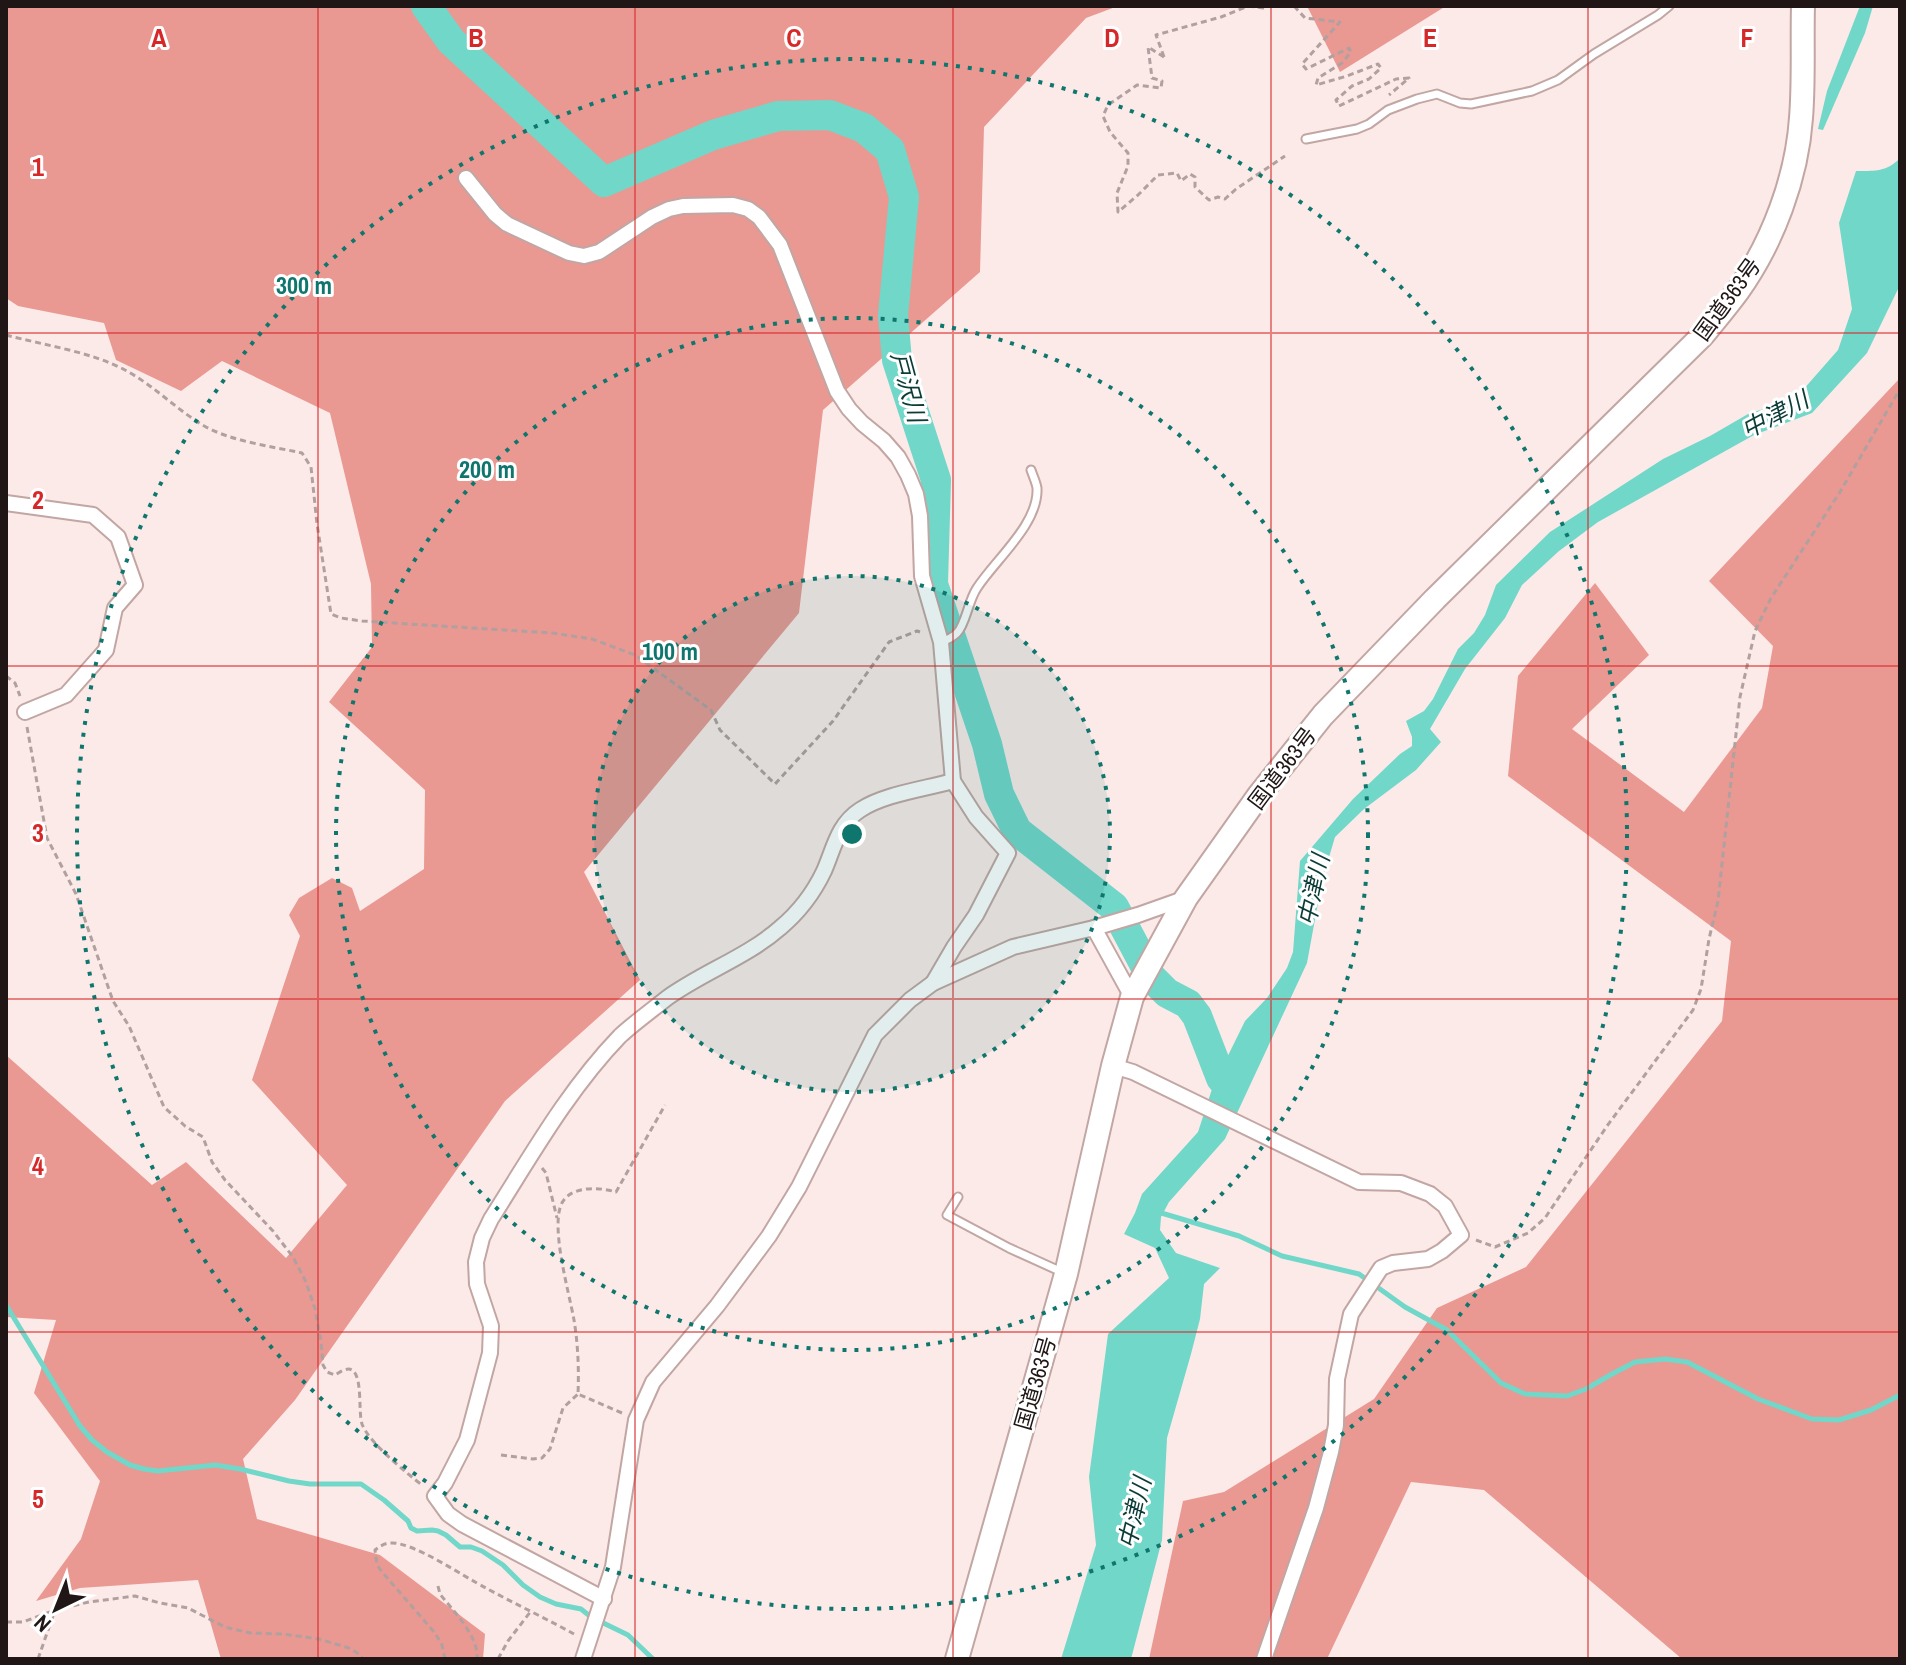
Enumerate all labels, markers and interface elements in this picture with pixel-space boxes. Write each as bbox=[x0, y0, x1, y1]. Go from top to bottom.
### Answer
text: A bbox=[151, 20, 167, 55]
text: B bbox=[468, 20, 484, 55]
text: C bbox=[786, 20, 802, 55]
text: D bbox=[1104, 20, 1120, 55]
text: E bbox=[1423, 20, 1437, 55]
text: F bbox=[1740, 20, 1754, 55]
text: 1 bbox=[32, 149, 44, 184]
street label: 国道363号 bbox=[1687, 251, 1767, 347]
text: 300 m bbox=[276, 269, 332, 301]
water label: 戸沢川 bbox=[884, 348, 935, 429]
water label: 中津川 bbox=[1735, 382, 1816, 445]
text: 200 m bbox=[459, 453, 515, 485]
text: 2 bbox=[32, 482, 44, 517]
text: 100 m bbox=[642, 635, 698, 667]
street label: 国道363号 bbox=[1241, 721, 1323, 815]
text: 3 bbox=[32, 815, 44, 850]
centre of rings bbox=[838, 820, 866, 848]
water label: 中津川 bbox=[1290, 848, 1337, 928]
text: 4 bbox=[32, 1148, 44, 1183]
street label: 国道363号 bbox=[1007, 1333, 1063, 1433]
water label: 中津川 bbox=[1110, 1471, 1158, 1551]
text: 5 bbox=[32, 1481, 44, 1516]
north arrow bbox=[16, 1569, 96, 1649]
text: N bbox=[27, 1608, 57, 1639]

